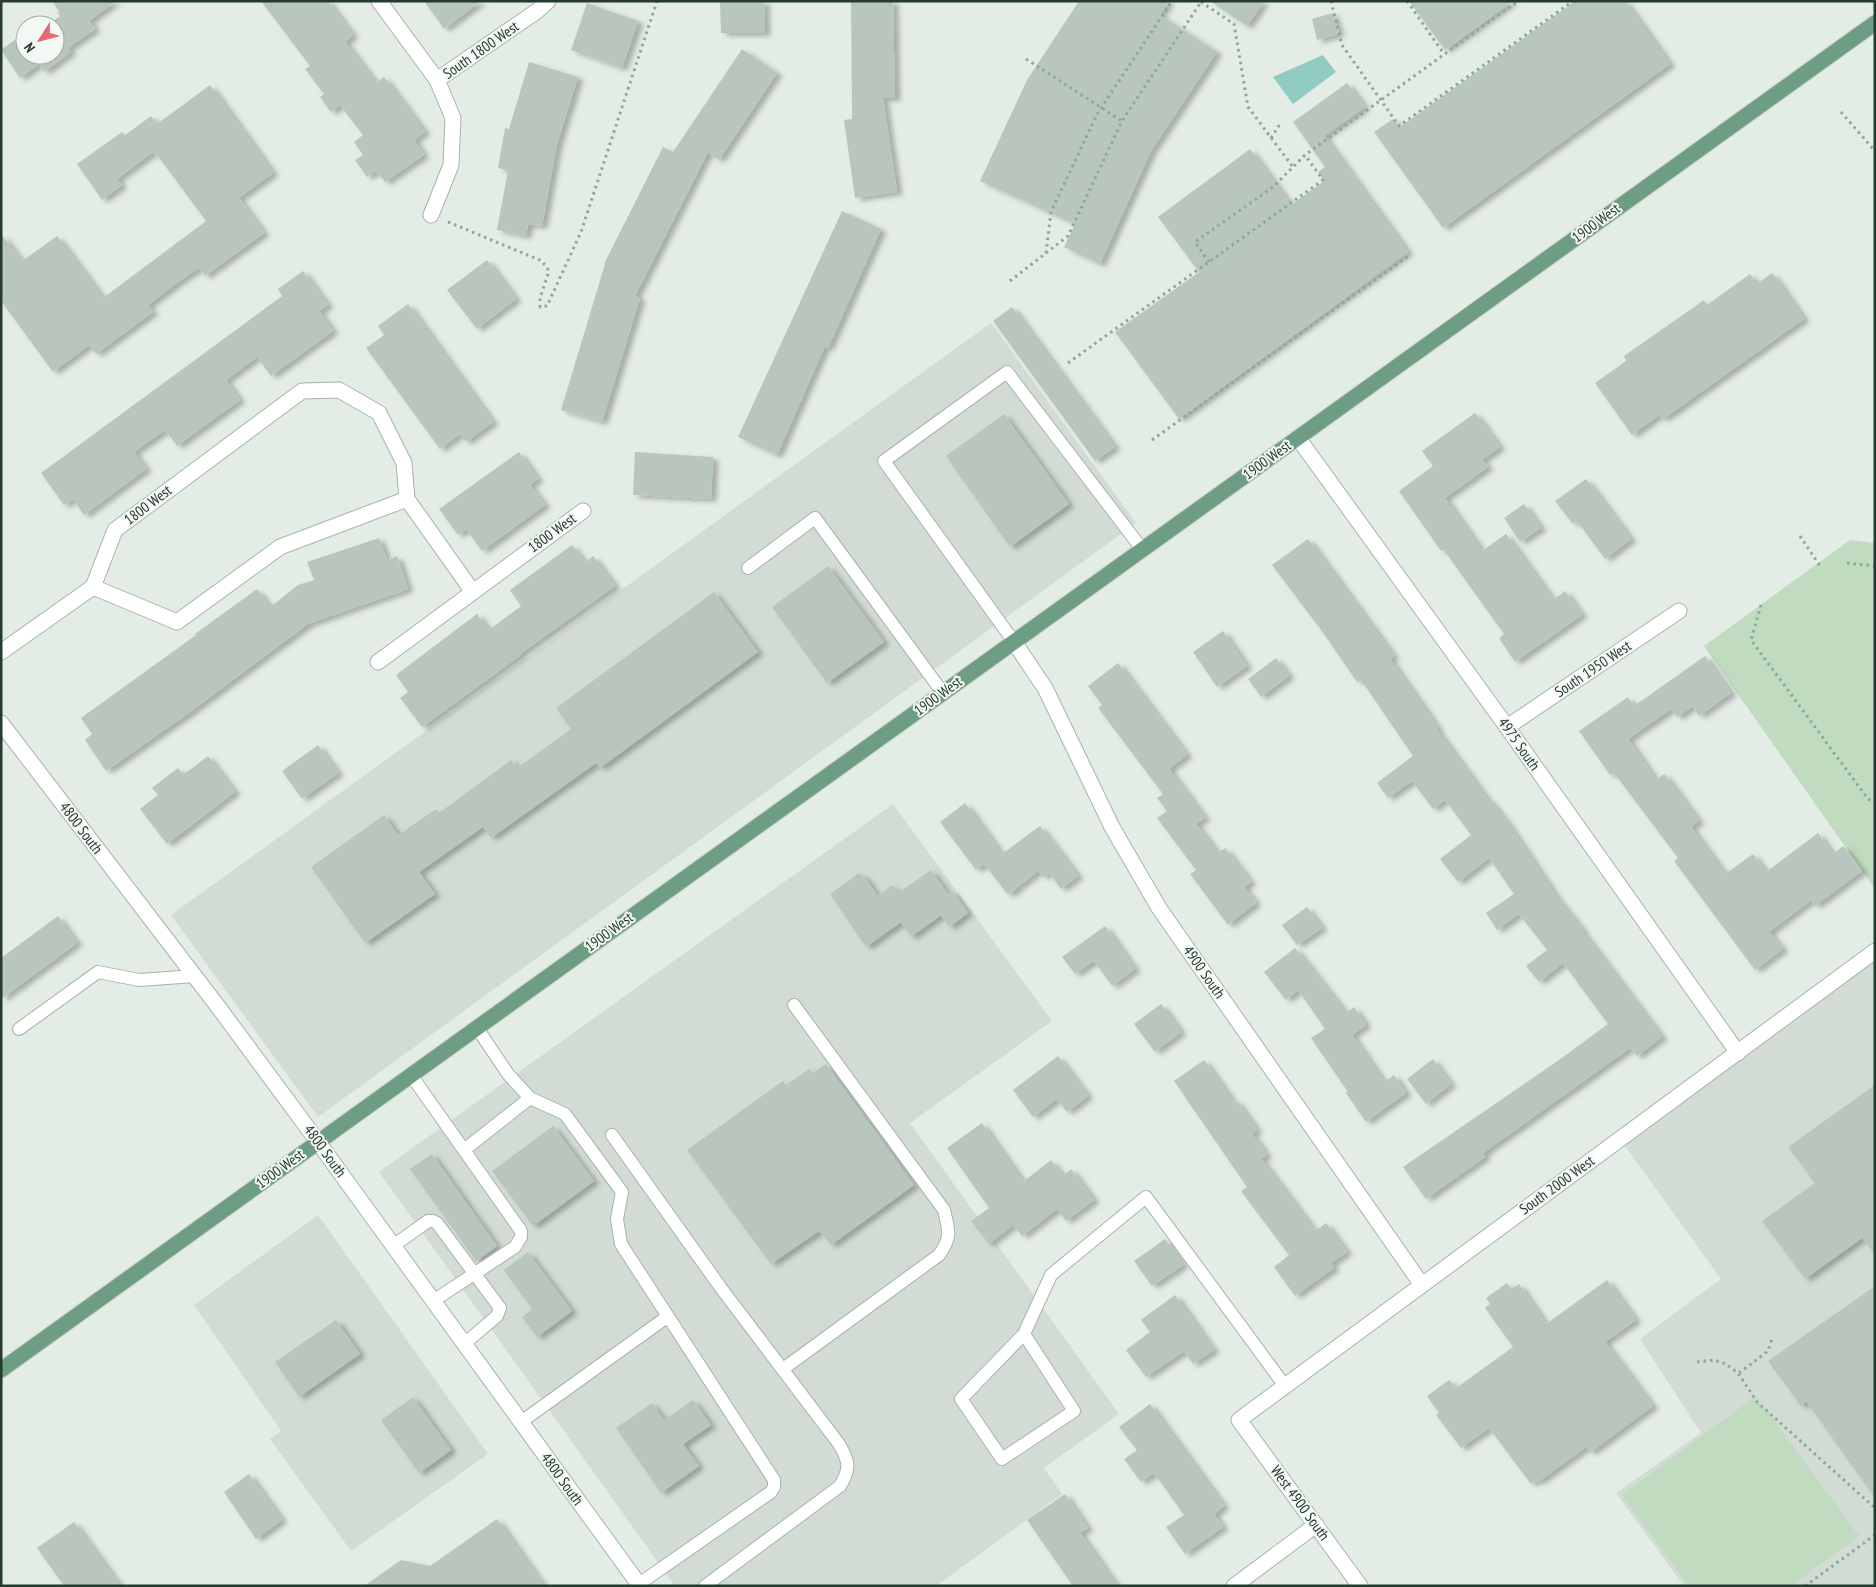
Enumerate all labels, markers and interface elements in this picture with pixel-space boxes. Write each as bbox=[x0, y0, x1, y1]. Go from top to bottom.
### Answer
north arrow bbox=[15, 15, 65, 65]
street label: South 1800 West bbox=[439, 17, 522, 83]
text: N bbox=[20, 39, 39, 56]
street label: 1900 West bbox=[1568, 199, 1623, 246]
street label: 1900 West bbox=[1239, 436, 1294, 483]
street label: 1800 West bbox=[120, 481, 175, 529]
street label: 1800 West bbox=[524, 509, 579, 556]
street label: South 1950 West bbox=[1551, 636, 1635, 701]
street label: 1900 West bbox=[910, 672, 965, 719]
street label: 4975 South bbox=[1494, 714, 1544, 774]
street label: 4800 South bbox=[56, 798, 107, 858]
street label: 1900 West bbox=[581, 908, 636, 955]
street label: 4900 South bbox=[1179, 942, 1229, 1002]
street label: 4800 South bbox=[300, 1121, 351, 1181]
street label: 1900 West bbox=[252, 1145, 307, 1192]
street label: South 2000 West bbox=[1515, 1151, 1598, 1218]
street label: 4800 South bbox=[537, 1449, 588, 1509]
street label: West 4900 South bbox=[1267, 1461, 1334, 1544]

